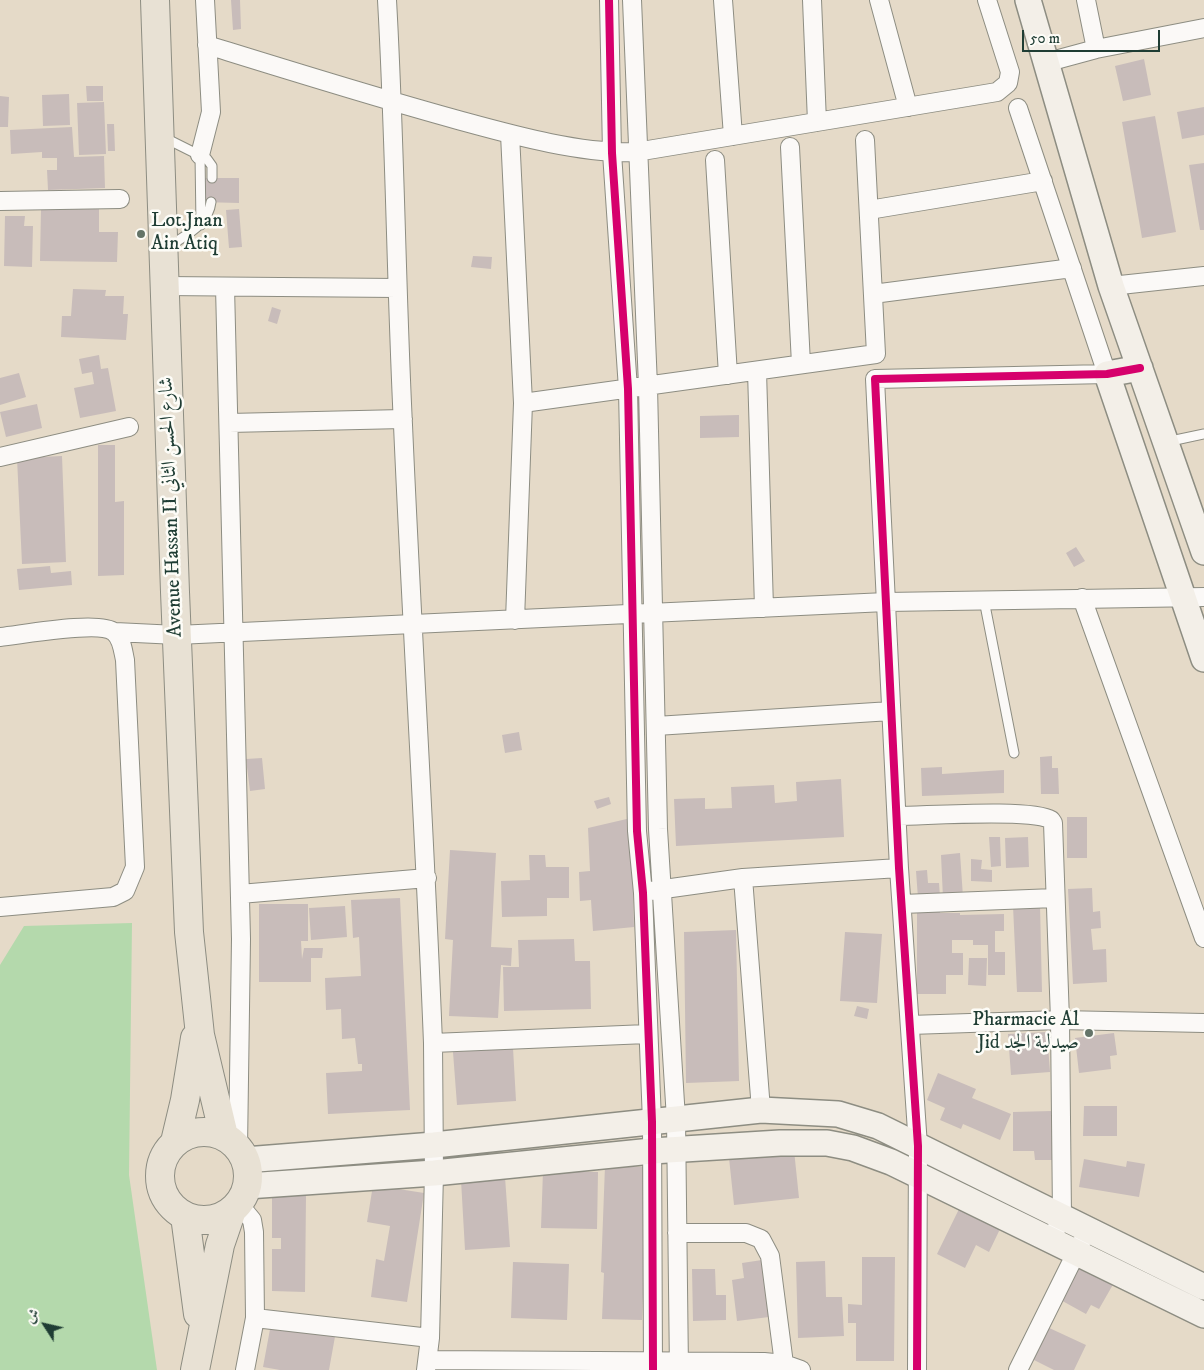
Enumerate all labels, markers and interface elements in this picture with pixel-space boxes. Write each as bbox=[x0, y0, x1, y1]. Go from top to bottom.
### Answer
scale bar bbox=[1024, 20, 1162, 52]
text: 50 m bbox=[1030, 29, 1060, 48]
place label: Lot.Jnan Ain Atiq bbox=[151, 210, 223, 257]
marker: Lot.Jnan Ain Atiq bbox=[135, 228, 147, 240]
street label: Avenue Hassan II شارع الحسن الثاني bbox=[155, 376, 189, 638]
place label: Pharmacie Al Jid صيدلية الجد bbox=[972, 1009, 1079, 1056]
marker: Pharmacie Al Jid صيدلية الجد bbox=[1083, 1027, 1095, 1039]
north arrow bbox=[20, 1300, 70, 1350]
text: ش bbox=[21, 1306, 44, 1327]

